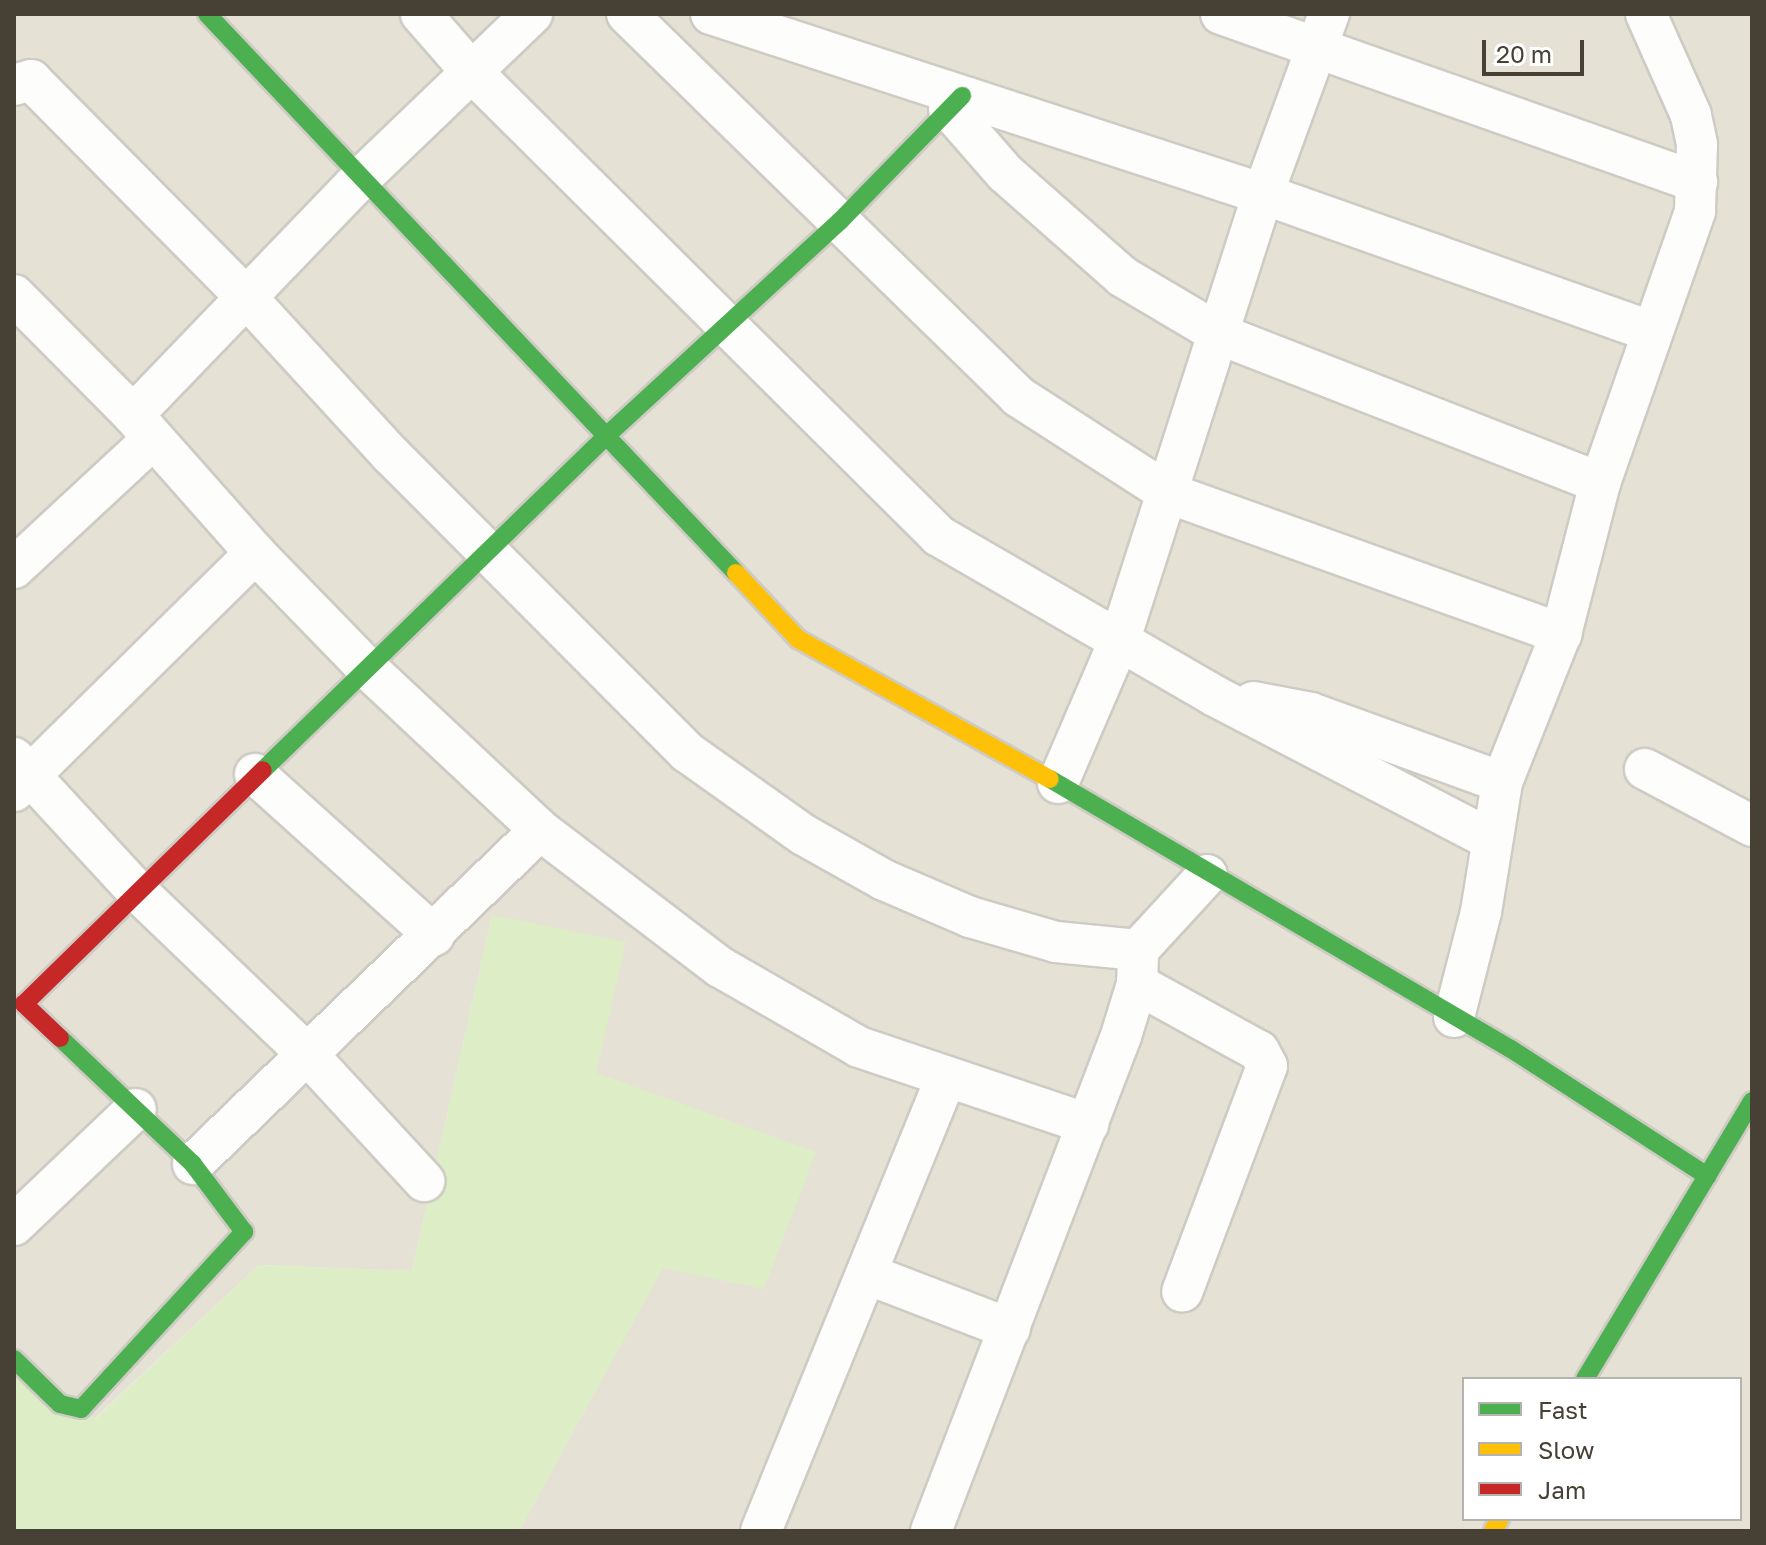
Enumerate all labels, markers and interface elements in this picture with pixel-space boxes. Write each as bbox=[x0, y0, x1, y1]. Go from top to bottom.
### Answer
scale bar bbox=[1486, 24, 1588, 74]
text: 20 m bbox=[1496, 39, 1552, 68]
legend bbox=[1462, 1377, 1742, 1521]
text: Fast bbox=[1538, 1395, 1588, 1424]
text: Slow bbox=[1538, 1435, 1594, 1464]
text: Jam bbox=[1538, 1475, 1586, 1504]

